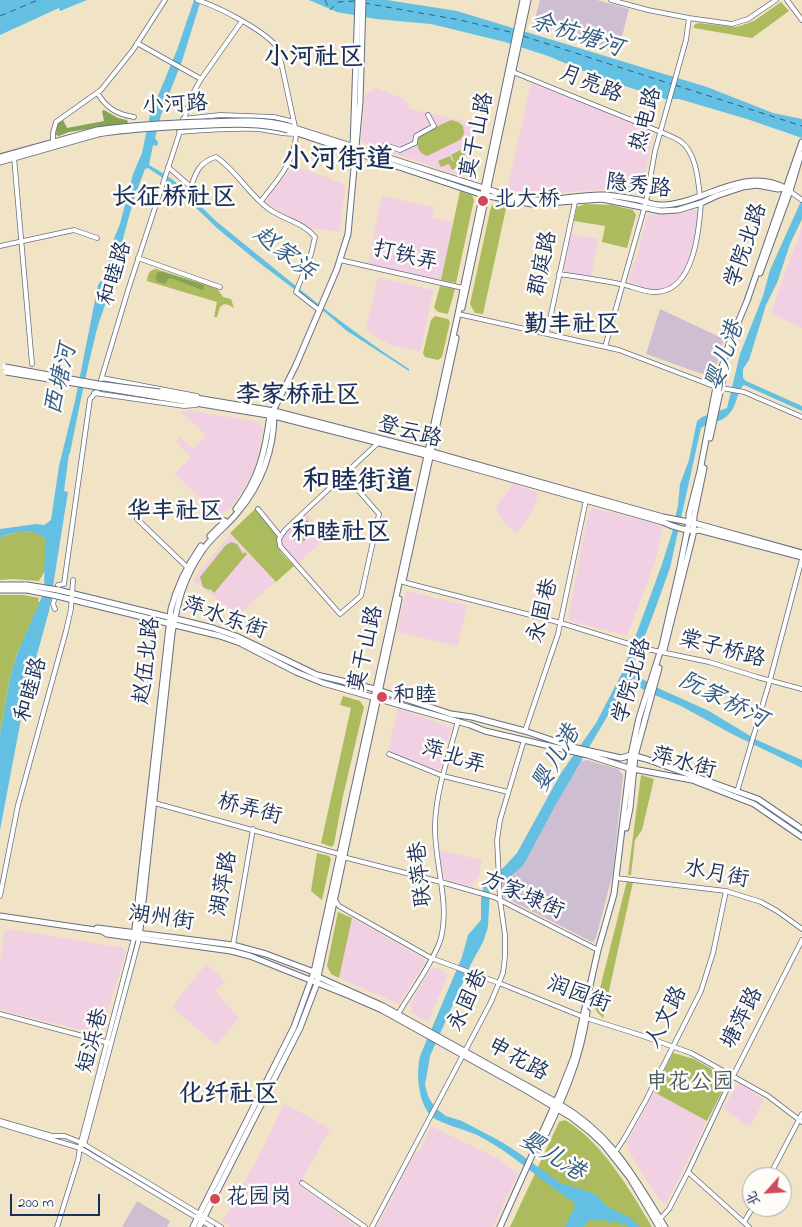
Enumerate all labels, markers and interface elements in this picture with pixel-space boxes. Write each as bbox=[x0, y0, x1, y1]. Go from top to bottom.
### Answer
water label: 余杭塘河 bbox=[526, 8, 626, 66]
district label: 小河社区 bbox=[264, 45, 364, 75]
street label: 月亮路 bbox=[554, 61, 626, 111]
street label: 热电路 bbox=[627, 85, 669, 155]
street label: 莫干山路 bbox=[457, 90, 501, 182]
street label: 小河路 bbox=[141, 92, 209, 122]
district label: 小河街道 bbox=[282, 145, 394, 179]
street label: 隐秀路 bbox=[604, 171, 672, 205]
district label: 长征桥社区 bbox=[112, 185, 236, 215]
place label: 北大桥 bbox=[494, 188, 560, 214]
marker: 北大桥 bbox=[476, 194, 490, 208]
street label: 学院北路 bbox=[721, 200, 775, 292]
water label: 赵家浜 bbox=[246, 221, 320, 289]
street label: 郡庭路 bbox=[525, 229, 565, 299]
street label: 打铁弄 bbox=[370, 238, 440, 278]
street label: 和睦路 bbox=[95, 239, 139, 309]
district label: 勤丰社区 bbox=[524, 313, 620, 341]
water label: 婴儿港 bbox=[702, 318, 752, 396]
water label: 西塘河 bbox=[41, 342, 85, 418]
district label: 李家桥社区 bbox=[236, 383, 360, 413]
street label: 登云路 bbox=[374, 413, 444, 455]
district label: 和睦街道 bbox=[302, 467, 414, 501]
district label: 华丰社区 bbox=[127, 500, 223, 528]
district label: 和睦社区 bbox=[291, 520, 391, 550]
street label: 永固巷 bbox=[524, 576, 566, 646]
street label: 萍水东街 bbox=[178, 593, 270, 647]
street label: 莫干山路 bbox=[345, 603, 391, 695]
street label: 赵伍北路 bbox=[131, 616, 167, 706]
street label: 棠子桥路 bbox=[676, 627, 768, 675]
street label: 学院北路 bbox=[609, 635, 659, 727]
street label: 和睦路 bbox=[11, 655, 55, 725]
water label: 阮家桥河 bbox=[673, 667, 771, 737]
place label: 和睦 bbox=[393, 684, 437, 710]
marker: 和睦 bbox=[375, 690, 389, 704]
water label: 婴儿港 bbox=[528, 722, 588, 798]
street label: 萍北弄 bbox=[418, 737, 488, 781]
street label: 萍水街 bbox=[648, 744, 718, 786]
street label: 桥弄街 bbox=[214, 790, 284, 832]
street label: 联萍巷 bbox=[406, 840, 440, 908]
street label: 湖萍路 bbox=[207, 849, 245, 919]
street label: 水月街 bbox=[681, 857, 751, 895]
street label: 方家埭街 bbox=[476, 867, 568, 927]
street label: 湖州街 bbox=[126, 902, 196, 938]
street label: 永固巷 bbox=[444, 966, 496, 1036]
street label: 润园街 bbox=[542, 972, 614, 1020]
street label: 人文路 bbox=[641, 983, 695, 1053]
street label: 塘萍路 bbox=[717, 984, 771, 1054]
street label: 短浜巷 bbox=[74, 1006, 116, 1076]
street label: 申花路 bbox=[482, 1033, 552, 1089]
park label: 申花公园 bbox=[646, 1071, 734, 1097]
district label: 化纤社区 bbox=[179, 1082, 279, 1112]
water label: 婴儿港 bbox=[513, 1127, 589, 1189]
north arrow bbox=[742, 1167, 792, 1217]
scale bar bbox=[12, 1184, 102, 1216]
place label: 花园岗 bbox=[226, 1186, 292, 1212]
text: 北 bbox=[741, 1187, 766, 1209]
text: 200 m bbox=[18, 1192, 54, 1214]
marker: 花园岗 bbox=[208, 1192, 222, 1206]

